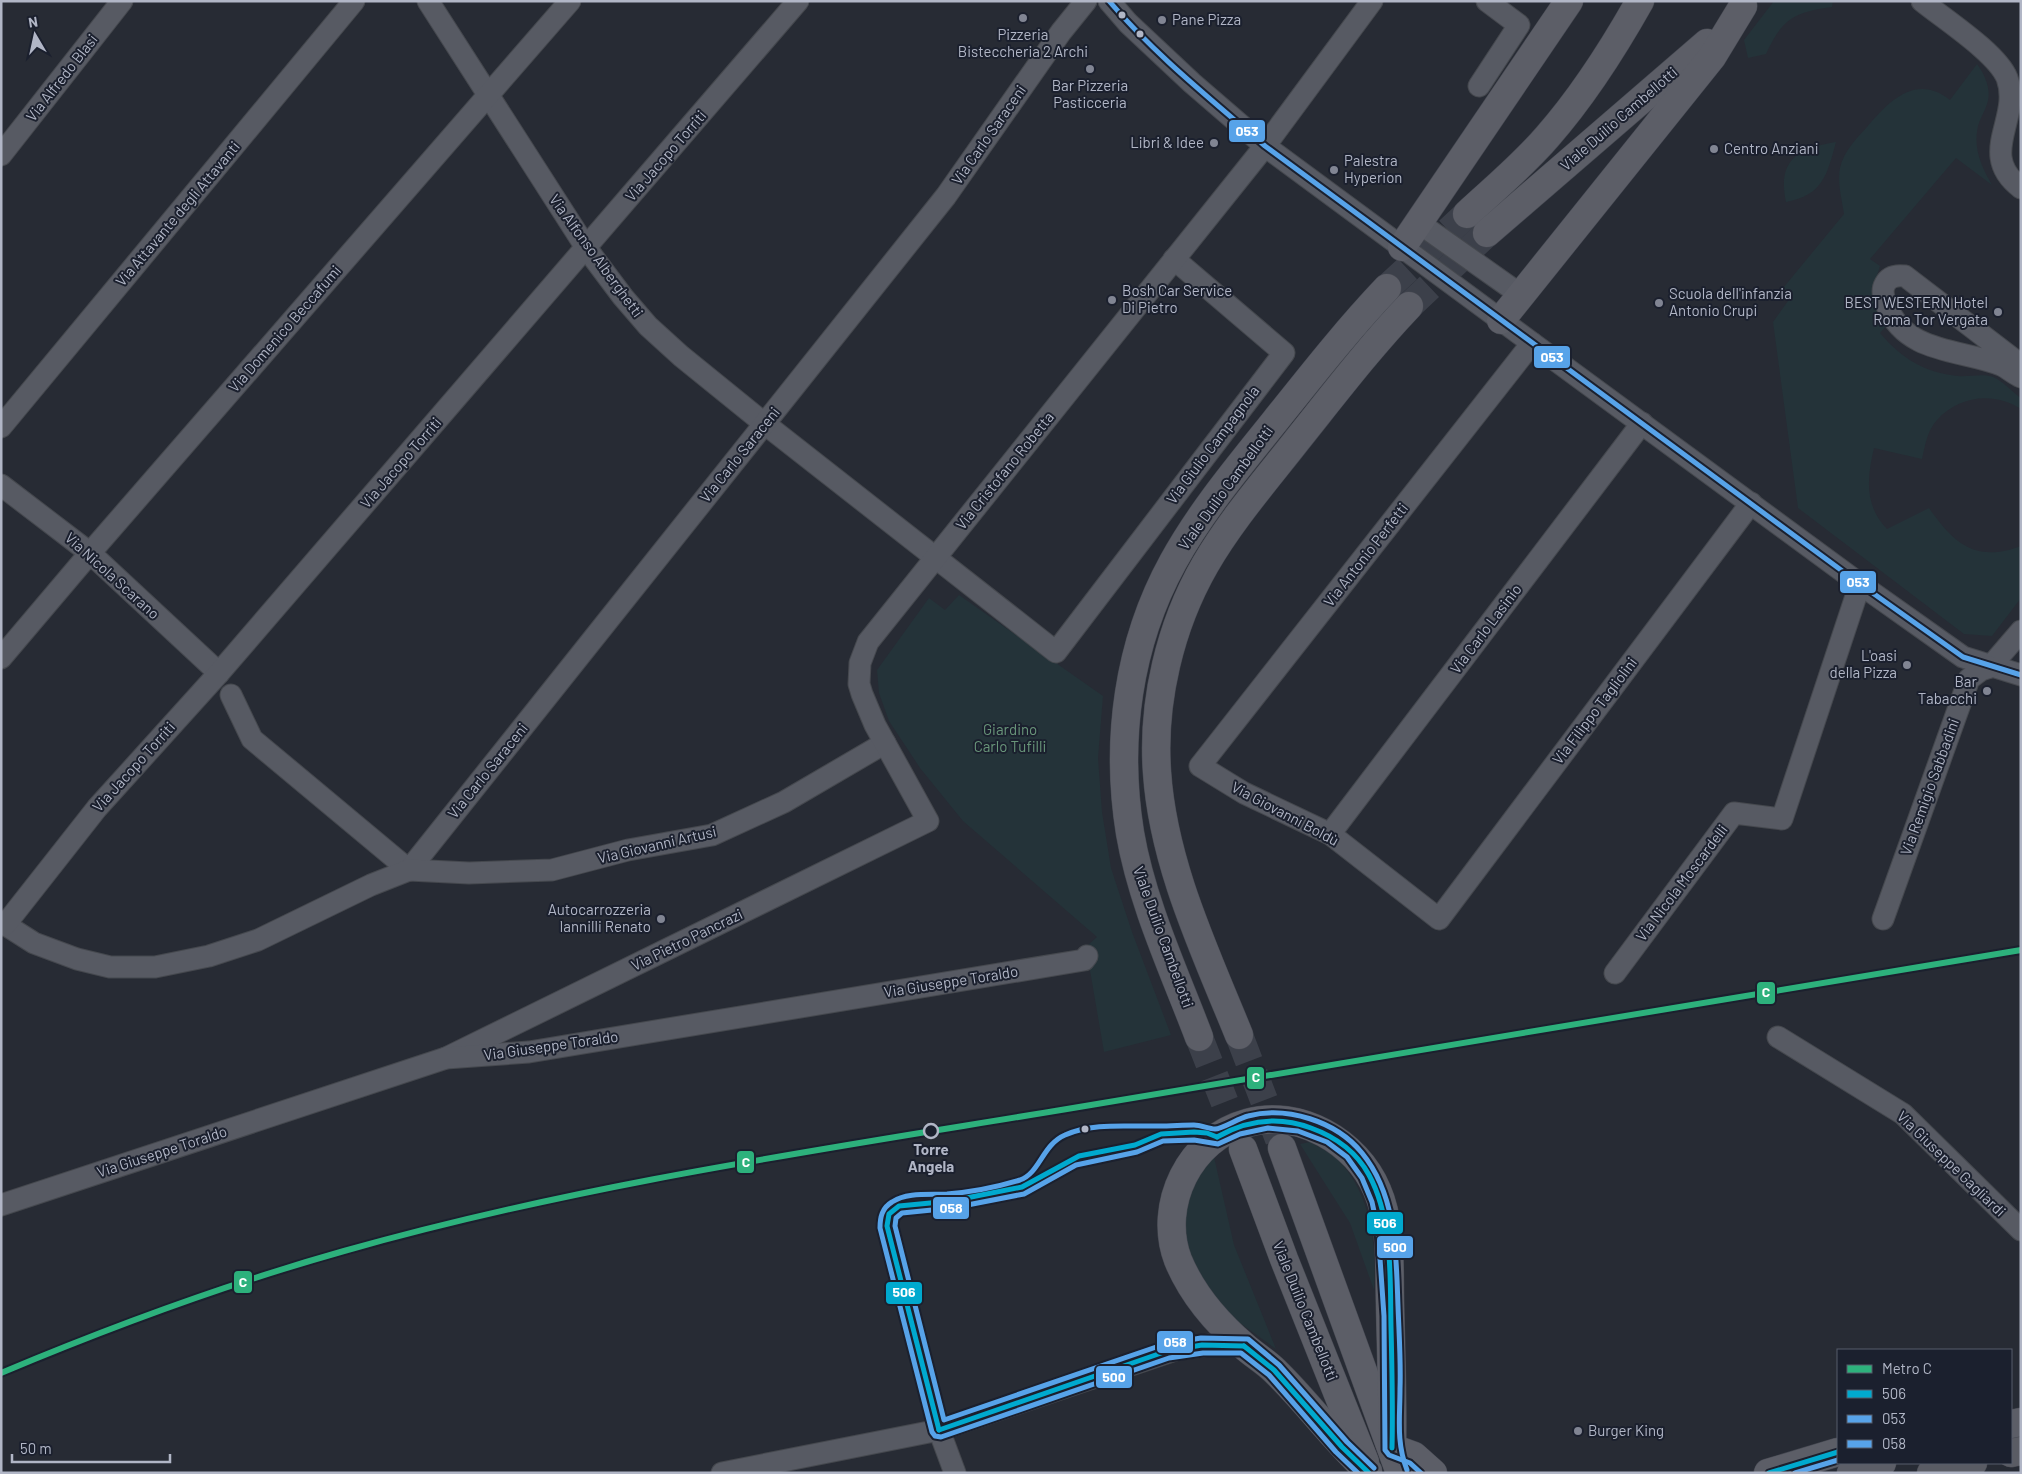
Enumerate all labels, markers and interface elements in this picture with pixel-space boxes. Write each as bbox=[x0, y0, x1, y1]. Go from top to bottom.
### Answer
north arrow bbox=[10, 10, 60, 60]
unlabelled marker bbox=[1117, 10, 1127, 20]
place label: Pane Pizza bbox=[1172, 10, 1241, 28]
marker: Pizzeria Bisteccheria 2 Archi bbox=[1017, 12, 1029, 24]
text: N bbox=[27, 13, 39, 31]
marker: Pane Pizza bbox=[1156, 14, 1168, 26]
place label: Pizzeria Bisteccheria 2 Archi bbox=[958, 25, 1088, 60]
unlabelled marker bbox=[1135, 29, 1145, 39]
street label: Via Alfredo Blasi bbox=[22, 30, 101, 125]
marker: Bar Pizzeria Pasticceria bbox=[1084, 63, 1096, 75]
street label: Viale Duilio Cambellotti bbox=[1556, 63, 1680, 174]
place label: Bar Pizzeria Pasticceria bbox=[1052, 76, 1128, 111]
street label: Via Carlo Saraceni bbox=[947, 81, 1029, 188]
street label: Via Jacopo Torriti bbox=[621, 106, 710, 205]
line badge: 053 bbox=[1228, 119, 1266, 143]
text: 053 bbox=[1235, 122, 1259, 139]
place label: Libri & Idee bbox=[1130, 133, 1204, 151]
street label: Via Attavante degli Attavanti bbox=[111, 137, 243, 289]
marker: Libri & Idee bbox=[1208, 137, 1220, 149]
place label: Centro Anziani bbox=[1724, 139, 1818, 157]
marker: Centro Anziani bbox=[1708, 143, 1720, 155]
place label: Palestra Hyperion bbox=[1344, 151, 1402, 186]
marker: Palestra Hyperion bbox=[1328, 164, 1340, 176]
street label: Via Alfonso Alberghetti bbox=[546, 190, 648, 320]
street label: Via Domenico Beccafumi bbox=[224, 261, 344, 395]
place label: Bosh Car Service Di Pietro bbox=[1122, 281, 1232, 316]
place label: Scuola dell'infanzia Antonio Crupi bbox=[1669, 284, 1792, 319]
place label: BEST WESTERN Hotel Roma Tor Vergata bbox=[1845, 293, 1988, 328]
marker: Bosh Car Service Di Pietro bbox=[1106, 294, 1118, 306]
marker: Scuola dell'infanzia Antonio Crupi bbox=[1653, 297, 1665, 309]
marker: BEST WESTERN Hotel Roma Tor Vergata bbox=[1992, 306, 2004, 318]
line badge: 053 bbox=[1533, 345, 1571, 369]
text: 053 bbox=[1540, 348, 1564, 365]
street label: Via Giulio Campagnola bbox=[1162, 382, 1262, 507]
street label: Via Carlo Saraceni bbox=[695, 403, 783, 506]
street label: Via Cristofano Robetta bbox=[951, 408, 1057, 533]
street label: Via Jacopo Torriti bbox=[356, 413, 445, 512]
street label: Viale Duilio Cambellotti bbox=[1174, 422, 1276, 553]
street label: Via Antonio Perfetti bbox=[1319, 499, 1411, 610]
street label: Via Nicola Scarano bbox=[62, 528, 164, 622]
line badge: 053 bbox=[1839, 570, 1877, 594]
text: 053 bbox=[1846, 573, 1870, 590]
street label: Via Carlo Lasinio bbox=[1446, 580, 1525, 677]
place label: L'oasi della Pizza bbox=[1830, 646, 1897, 681]
street label: Via Filippo Tagliolini bbox=[1548, 653, 1640, 767]
marker: L'oasi della Pizza bbox=[1901, 659, 1913, 671]
place label: Bar Tabacchi bbox=[1918, 672, 1978, 707]
marker: Bar Tabacchi bbox=[1981, 685, 1993, 697]
street label: Via Remigio Sabbadini bbox=[1896, 716, 1962, 857]
street label: Via Jacopo Torriti bbox=[88, 718, 178, 815]
street label: Via Carlo Saraceni bbox=[443, 719, 531, 822]
park label: Giardino Carlo Tufilli bbox=[974, 720, 1046, 755]
street label: Via Giovanni Boldù bbox=[1229, 777, 1342, 849]
street label: Via Nicola Moscardelli bbox=[1632, 821, 1731, 944]
street label: Via Giovanni Artusi bbox=[596, 822, 718, 866]
street label: Viale Duilio Cambellotti bbox=[1130, 864, 1198, 1010]
place label: Autocarrozzeria Iannilli Renato bbox=[548, 900, 651, 935]
street label: Via Pietro Pancrazi bbox=[628, 904, 745, 974]
marker: Autocarrozzeria Iannilli Renato bbox=[655, 913, 667, 925]
street label: Via Giuseppe Toraldo bbox=[882, 962, 1019, 1001]
line badge: C bbox=[1756, 981, 1776, 1005]
text: C bbox=[1762, 983, 1770, 1000]
street label: Via Giuseppe Toraldo bbox=[482, 1027, 619, 1063]
line badge: C bbox=[1246, 1066, 1265, 1090]
text: C bbox=[1252, 1068, 1260, 1085]
street label: Via Giuseppe Gagliardi bbox=[1894, 1107, 2010, 1220]
street label: Via Giuseppe Toraldo bbox=[94, 1122, 229, 1181]
marker: Torre Angela bbox=[923, 1123, 939, 1139]
unlabelled marker bbox=[1080, 1124, 1090, 1134]
place label: Torre Angela bbox=[908, 1140, 954, 1175]
line badge: C bbox=[736, 1150, 755, 1174]
text: C bbox=[742, 1153, 750, 1170]
line badge: 058 bbox=[932, 1196, 970, 1220]
text: 058 bbox=[939, 1199, 963, 1216]
line badge: 506 bbox=[1366, 1211, 1404, 1235]
text: 506 bbox=[1373, 1214, 1397, 1231]
line badge: 500 bbox=[1376, 1235, 1414, 1259]
street label: Viale Duilio Cambellotti bbox=[1270, 1238, 1342, 1383]
text: 500 bbox=[1383, 1238, 1407, 1255]
line badge: C bbox=[233, 1270, 253, 1294]
text: C bbox=[239, 1273, 247, 1290]
line badge: 506 bbox=[885, 1281, 923, 1305]
text: 506 bbox=[892, 1283, 916, 1300]
line badge: 058 bbox=[1156, 1330, 1194, 1354]
text: 058 bbox=[1163, 1333, 1187, 1350]
legend bbox=[1837, 1349, 2012, 1464]
text: Metro C bbox=[1882, 1359, 1932, 1377]
line badge: 500 bbox=[1095, 1365, 1133, 1389]
text: 500 bbox=[1102, 1368, 1126, 1385]
text: 506 bbox=[1882, 1384, 1906, 1402]
text: 053 bbox=[1882, 1409, 1906, 1427]
place label: Burger King bbox=[1588, 1421, 1664, 1439]
marker: Burger King bbox=[1572, 1425, 1584, 1437]
scale bar bbox=[12, 1432, 170, 1464]
text: 058 bbox=[1882, 1434, 1906, 1452]
text: 50 m bbox=[20, 1439, 52, 1457]

